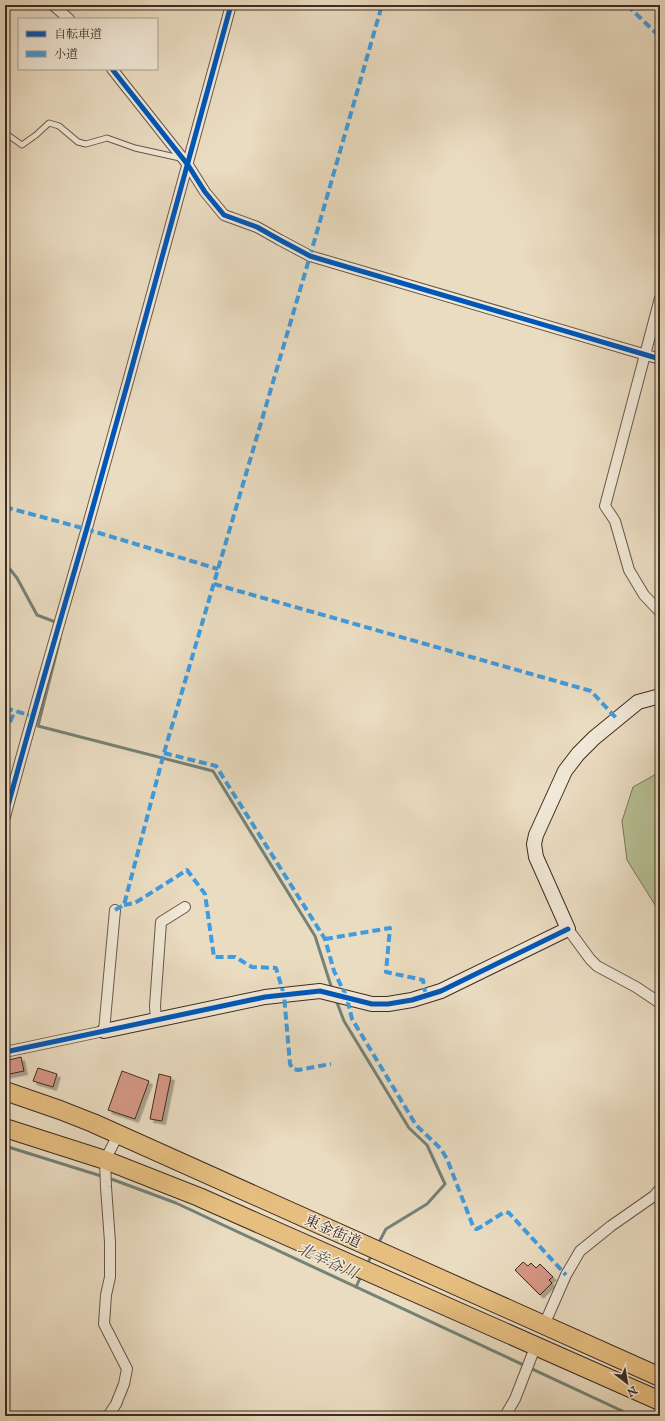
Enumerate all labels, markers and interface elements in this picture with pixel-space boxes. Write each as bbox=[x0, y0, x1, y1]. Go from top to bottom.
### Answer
legend bbox=[18, 18, 158, 70]
text: 自転車道 bbox=[54, 27, 102, 42]
text: 小道 bbox=[54, 47, 78, 62]
street label: 東金街道 bbox=[302, 1211, 364, 1252]
water label: 北幸谷川 bbox=[294, 1239, 362, 1285]
north arrow bbox=[607, 1363, 647, 1403]
text: N bbox=[624, 1382, 640, 1399]

